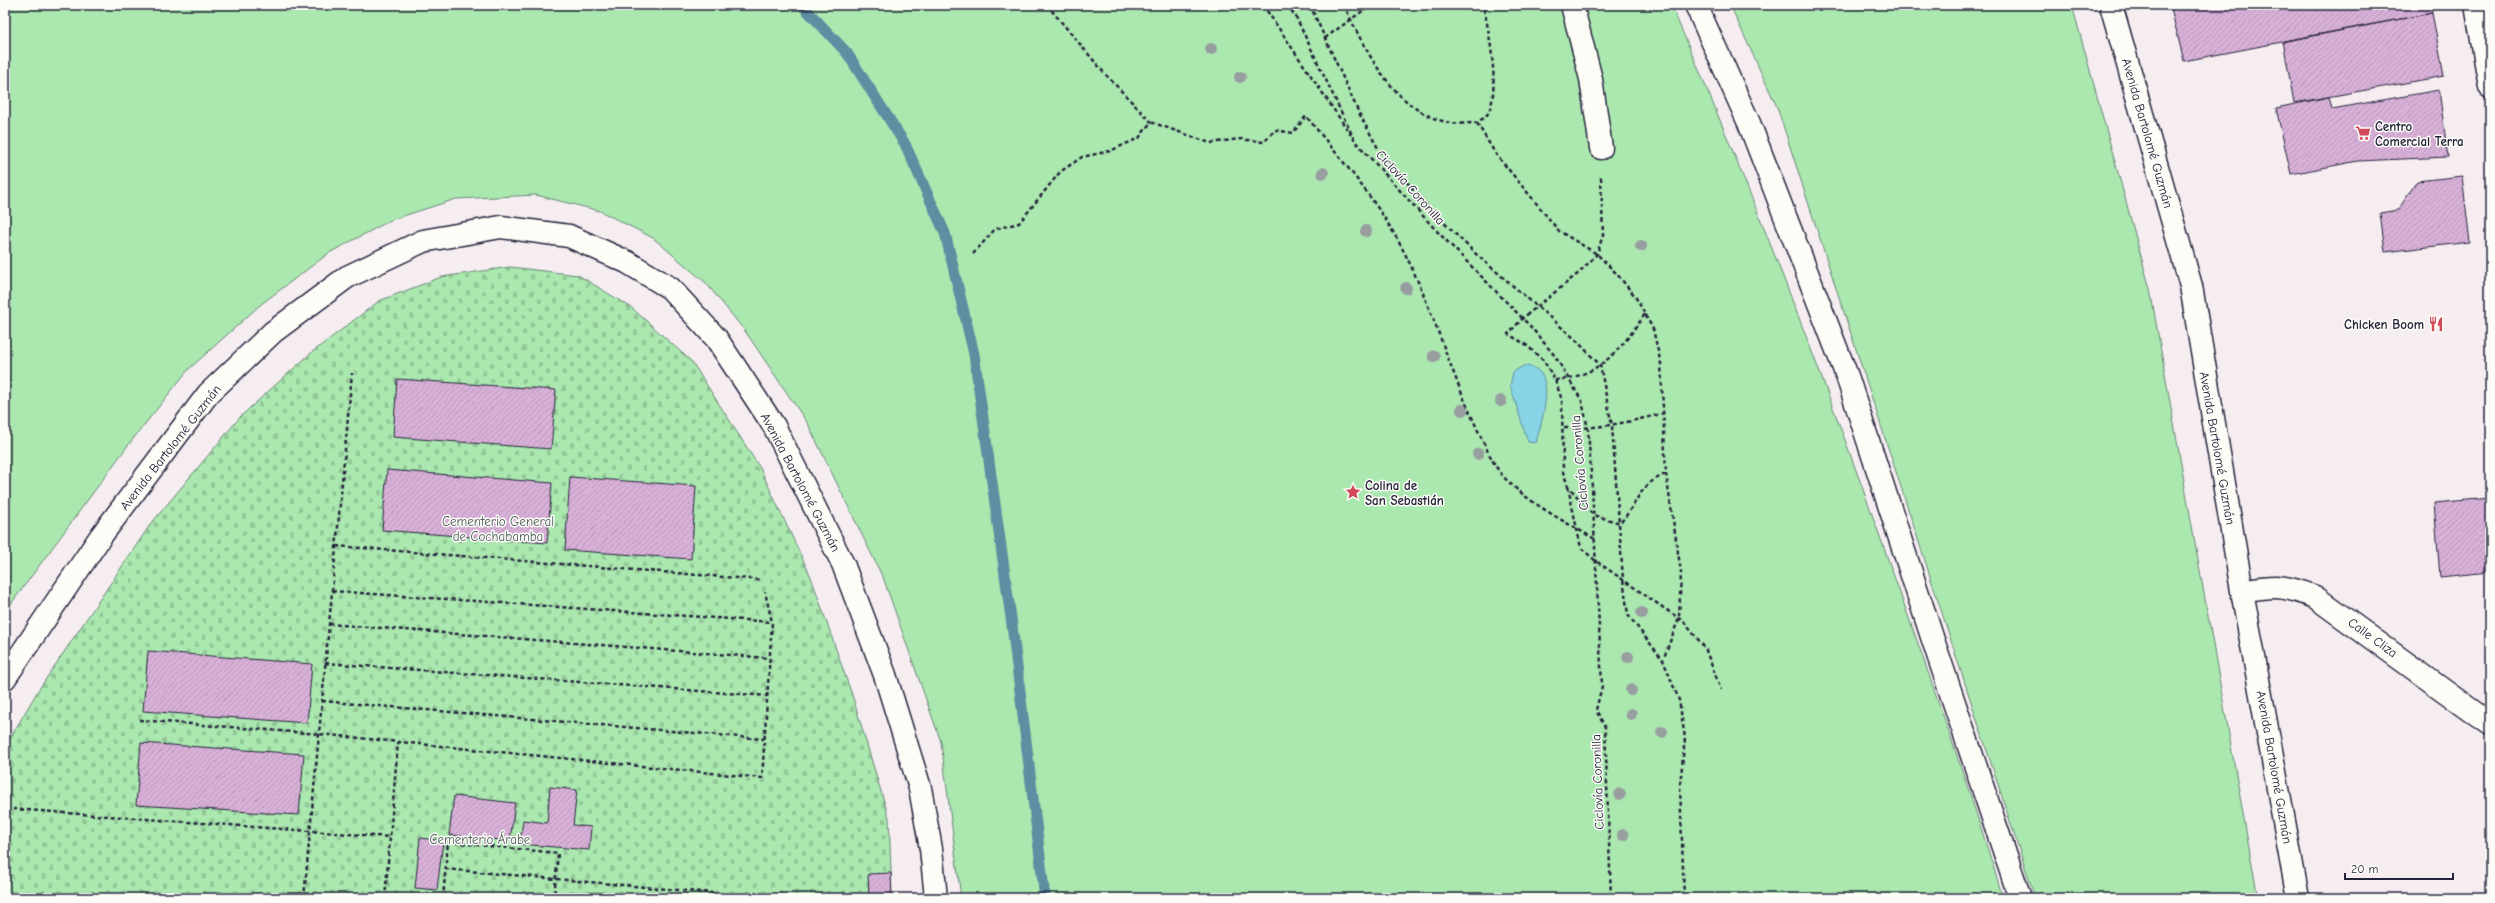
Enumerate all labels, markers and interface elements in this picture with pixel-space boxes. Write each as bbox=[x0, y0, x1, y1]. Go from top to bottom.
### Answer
street label: Avenida Bartolomé Guzmán bbox=[2119, 57, 2176, 210]
place label: Centro Comercial Terra bbox=[2375, 119, 2464, 149]
supermarket icon: Centro Comercial Terra bbox=[2354, 124, 2372, 142]
street label: Ciclovía Coronilla bbox=[1373, 147, 1448, 228]
restaurant icon: Chicken Boom bbox=[2427, 315, 2445, 333]
place label: Chicken Boom bbox=[2344, 317, 2424, 332]
street label: Avenida Bartolomé Guzmán bbox=[2197, 370, 2238, 526]
street label: Avenida Bartolomé Guzmán bbox=[117, 382, 224, 513]
street label: Avenida Bartolomé Guzmán bbox=[758, 410, 844, 554]
street label: Ciclovía Coronilla bbox=[1568, 415, 1591, 511]
place label: Colina de San Sebastián bbox=[1365, 478, 1444, 508]
place icon: Colina de San Sebastián bbox=[1344, 483, 1362, 501]
park label: Cementerio General de Cochabamba bbox=[442, 514, 554, 544]
street label: Calle Cliza bbox=[2345, 615, 2400, 660]
street label: Avenida Bartolomé Guzmán bbox=[2254, 689, 2295, 845]
street label: Ciclovía Coronilla bbox=[1588, 734, 1607, 830]
park label: Cementerio Árabe bbox=[430, 831, 531, 847]
scale bar bbox=[2345, 855, 2453, 881]
text: 20 m bbox=[2351, 862, 2379, 876]

